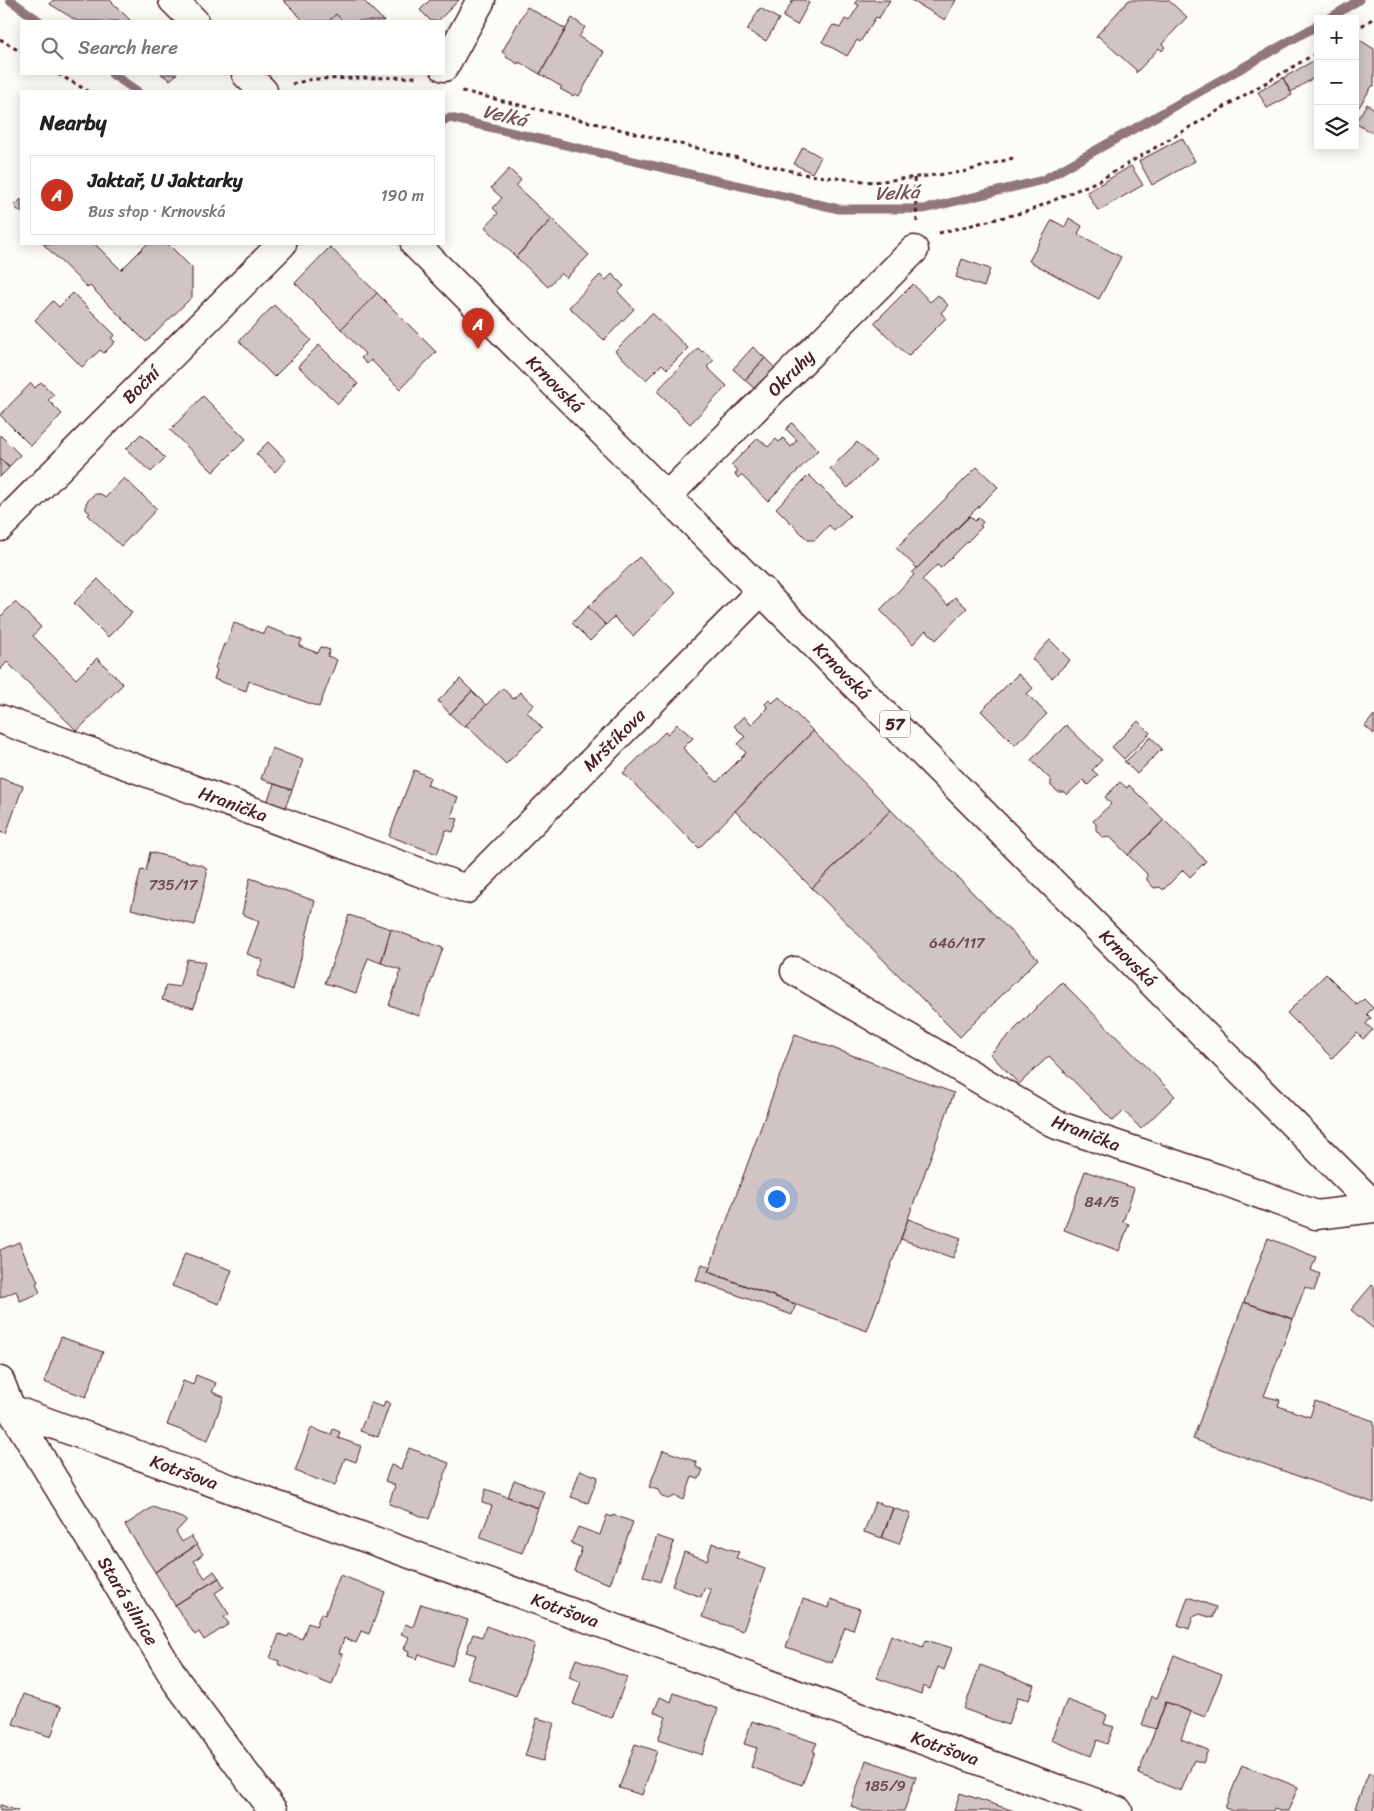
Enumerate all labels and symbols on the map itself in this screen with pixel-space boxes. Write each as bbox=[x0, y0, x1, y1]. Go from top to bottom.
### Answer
water label: Velká bbox=[479, 94, 534, 137]
water label: Velká bbox=[874, 175, 923, 210]
pin: A bbox=[462, 308, 494, 349]
street label: Okruhy bbox=[760, 341, 823, 404]
street label: Krnovská bbox=[518, 347, 592, 421]
street label: Boční bbox=[114, 357, 169, 412]
street label: Krnovská bbox=[805, 634, 879, 708]
street label: Mrštíkova bbox=[575, 700, 654, 779]
road number: 57 bbox=[880, 711, 910, 738]
street label: Hranička bbox=[194, 777, 272, 831]
house number: 735/17 bbox=[149, 872, 199, 898]
street label: Krnovská bbox=[1091, 921, 1165, 995]
house number: 646/117 bbox=[929, 930, 986, 956]
street label: Hranička bbox=[1047, 1105, 1125, 1161]
your location bbox=[764, 1186, 790, 1212]
house number: 84/5 bbox=[1084, 1189, 1120, 1215]
street label: Kotršova bbox=[146, 1445, 222, 1499]
street label: Stará silnice bbox=[89, 1550, 167, 1652]
street label: Kotršova bbox=[527, 1583, 603, 1637]
street label: Kotršova bbox=[907, 1721, 983, 1775]
house number: 185/9 bbox=[864, 1773, 906, 1799]

